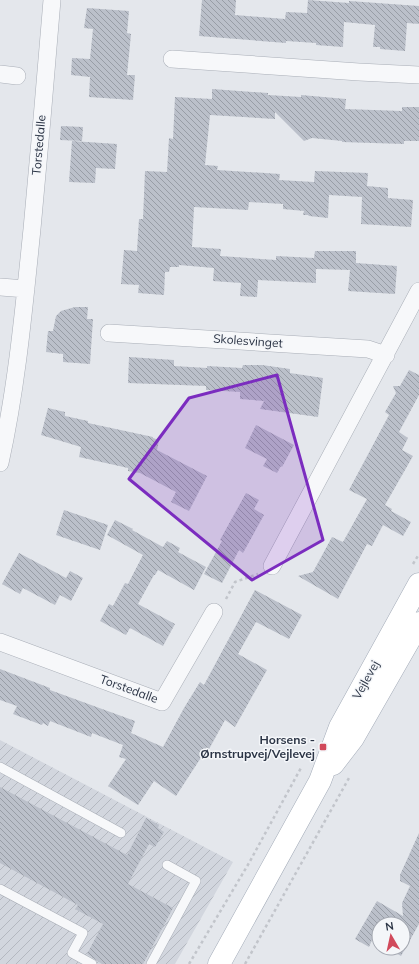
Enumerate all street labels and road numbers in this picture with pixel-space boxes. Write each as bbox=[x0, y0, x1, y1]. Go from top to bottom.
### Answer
street label: Torstedalle bbox=[28, 114, 49, 176]
street label: Skolesvinget bbox=[213, 331, 283, 350]
street label: Vejlevej bbox=[349, 658, 382, 702]
street label: Torstedalle bbox=[98, 671, 160, 706]

